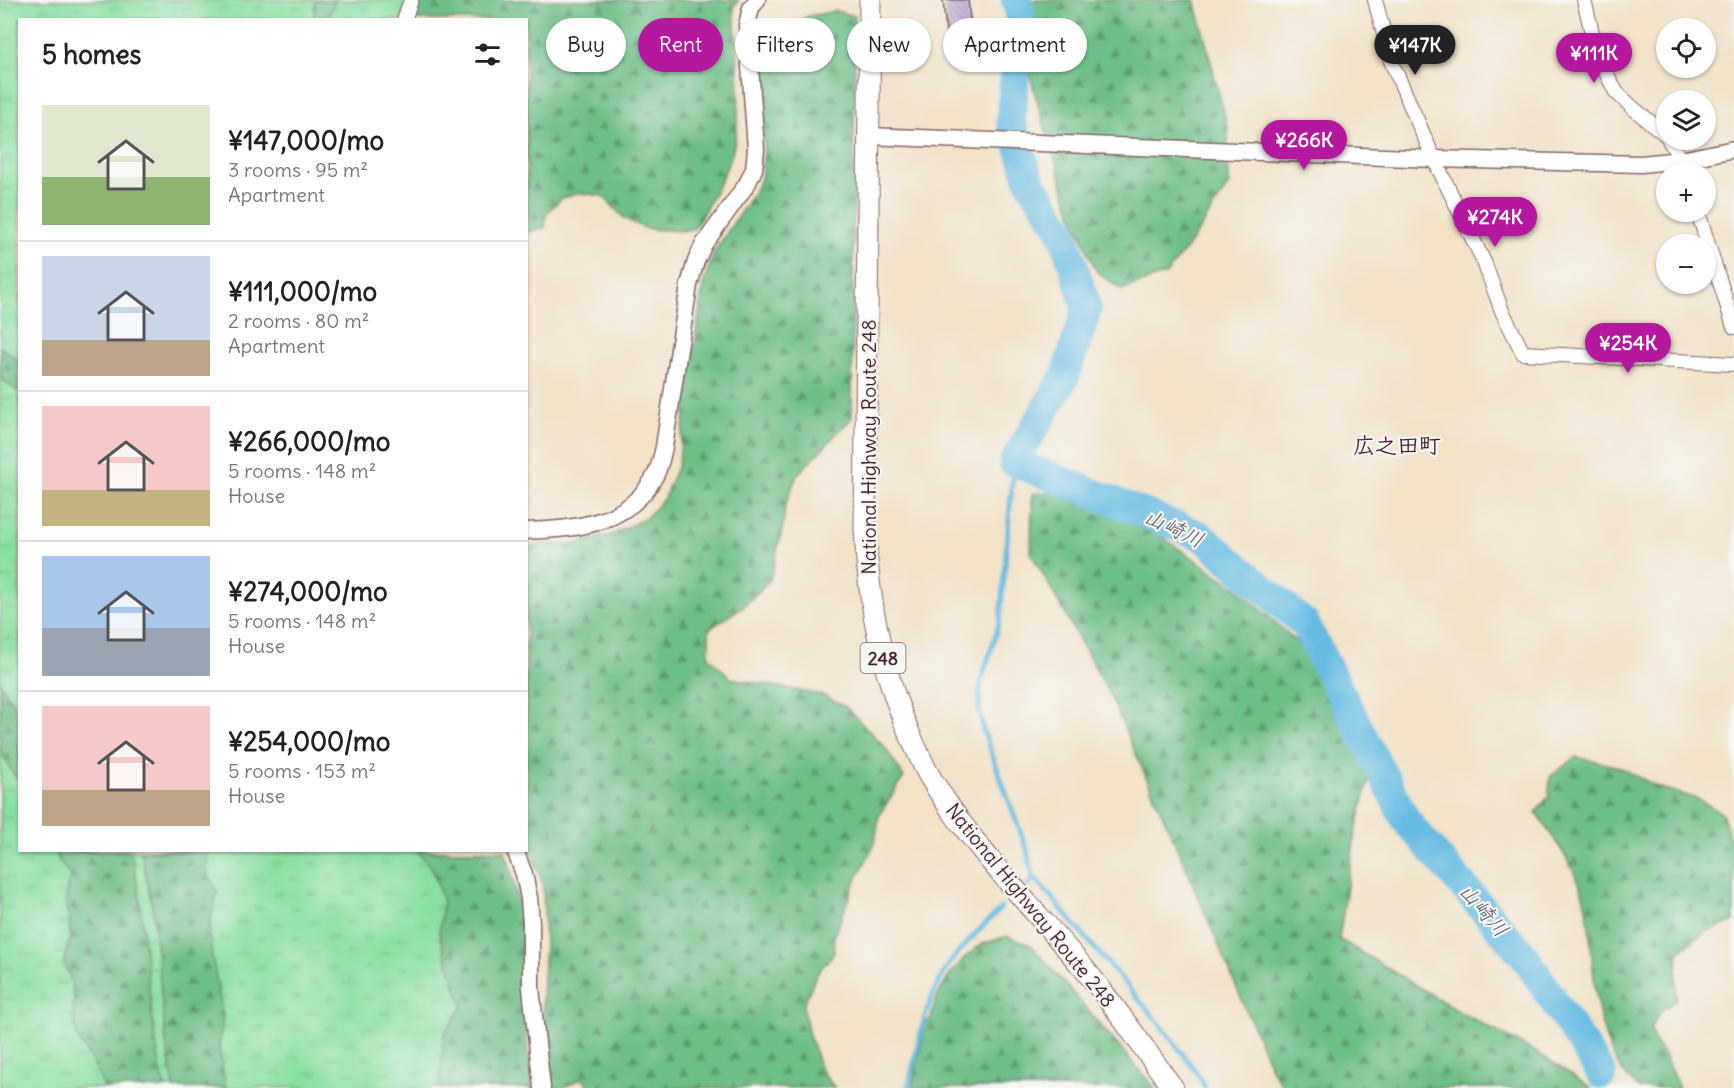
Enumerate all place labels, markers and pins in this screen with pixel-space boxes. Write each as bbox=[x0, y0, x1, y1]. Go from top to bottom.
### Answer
pin: ¥147K bbox=[1373, 25, 1457, 76]
pin: ¥111K bbox=[1552, 33, 1636, 84]
pin: ¥266K bbox=[1262, 120, 1346, 171]
pin: ¥274K bbox=[1453, 197, 1537, 248]
pin: ¥254K bbox=[1586, 323, 1670, 374]

